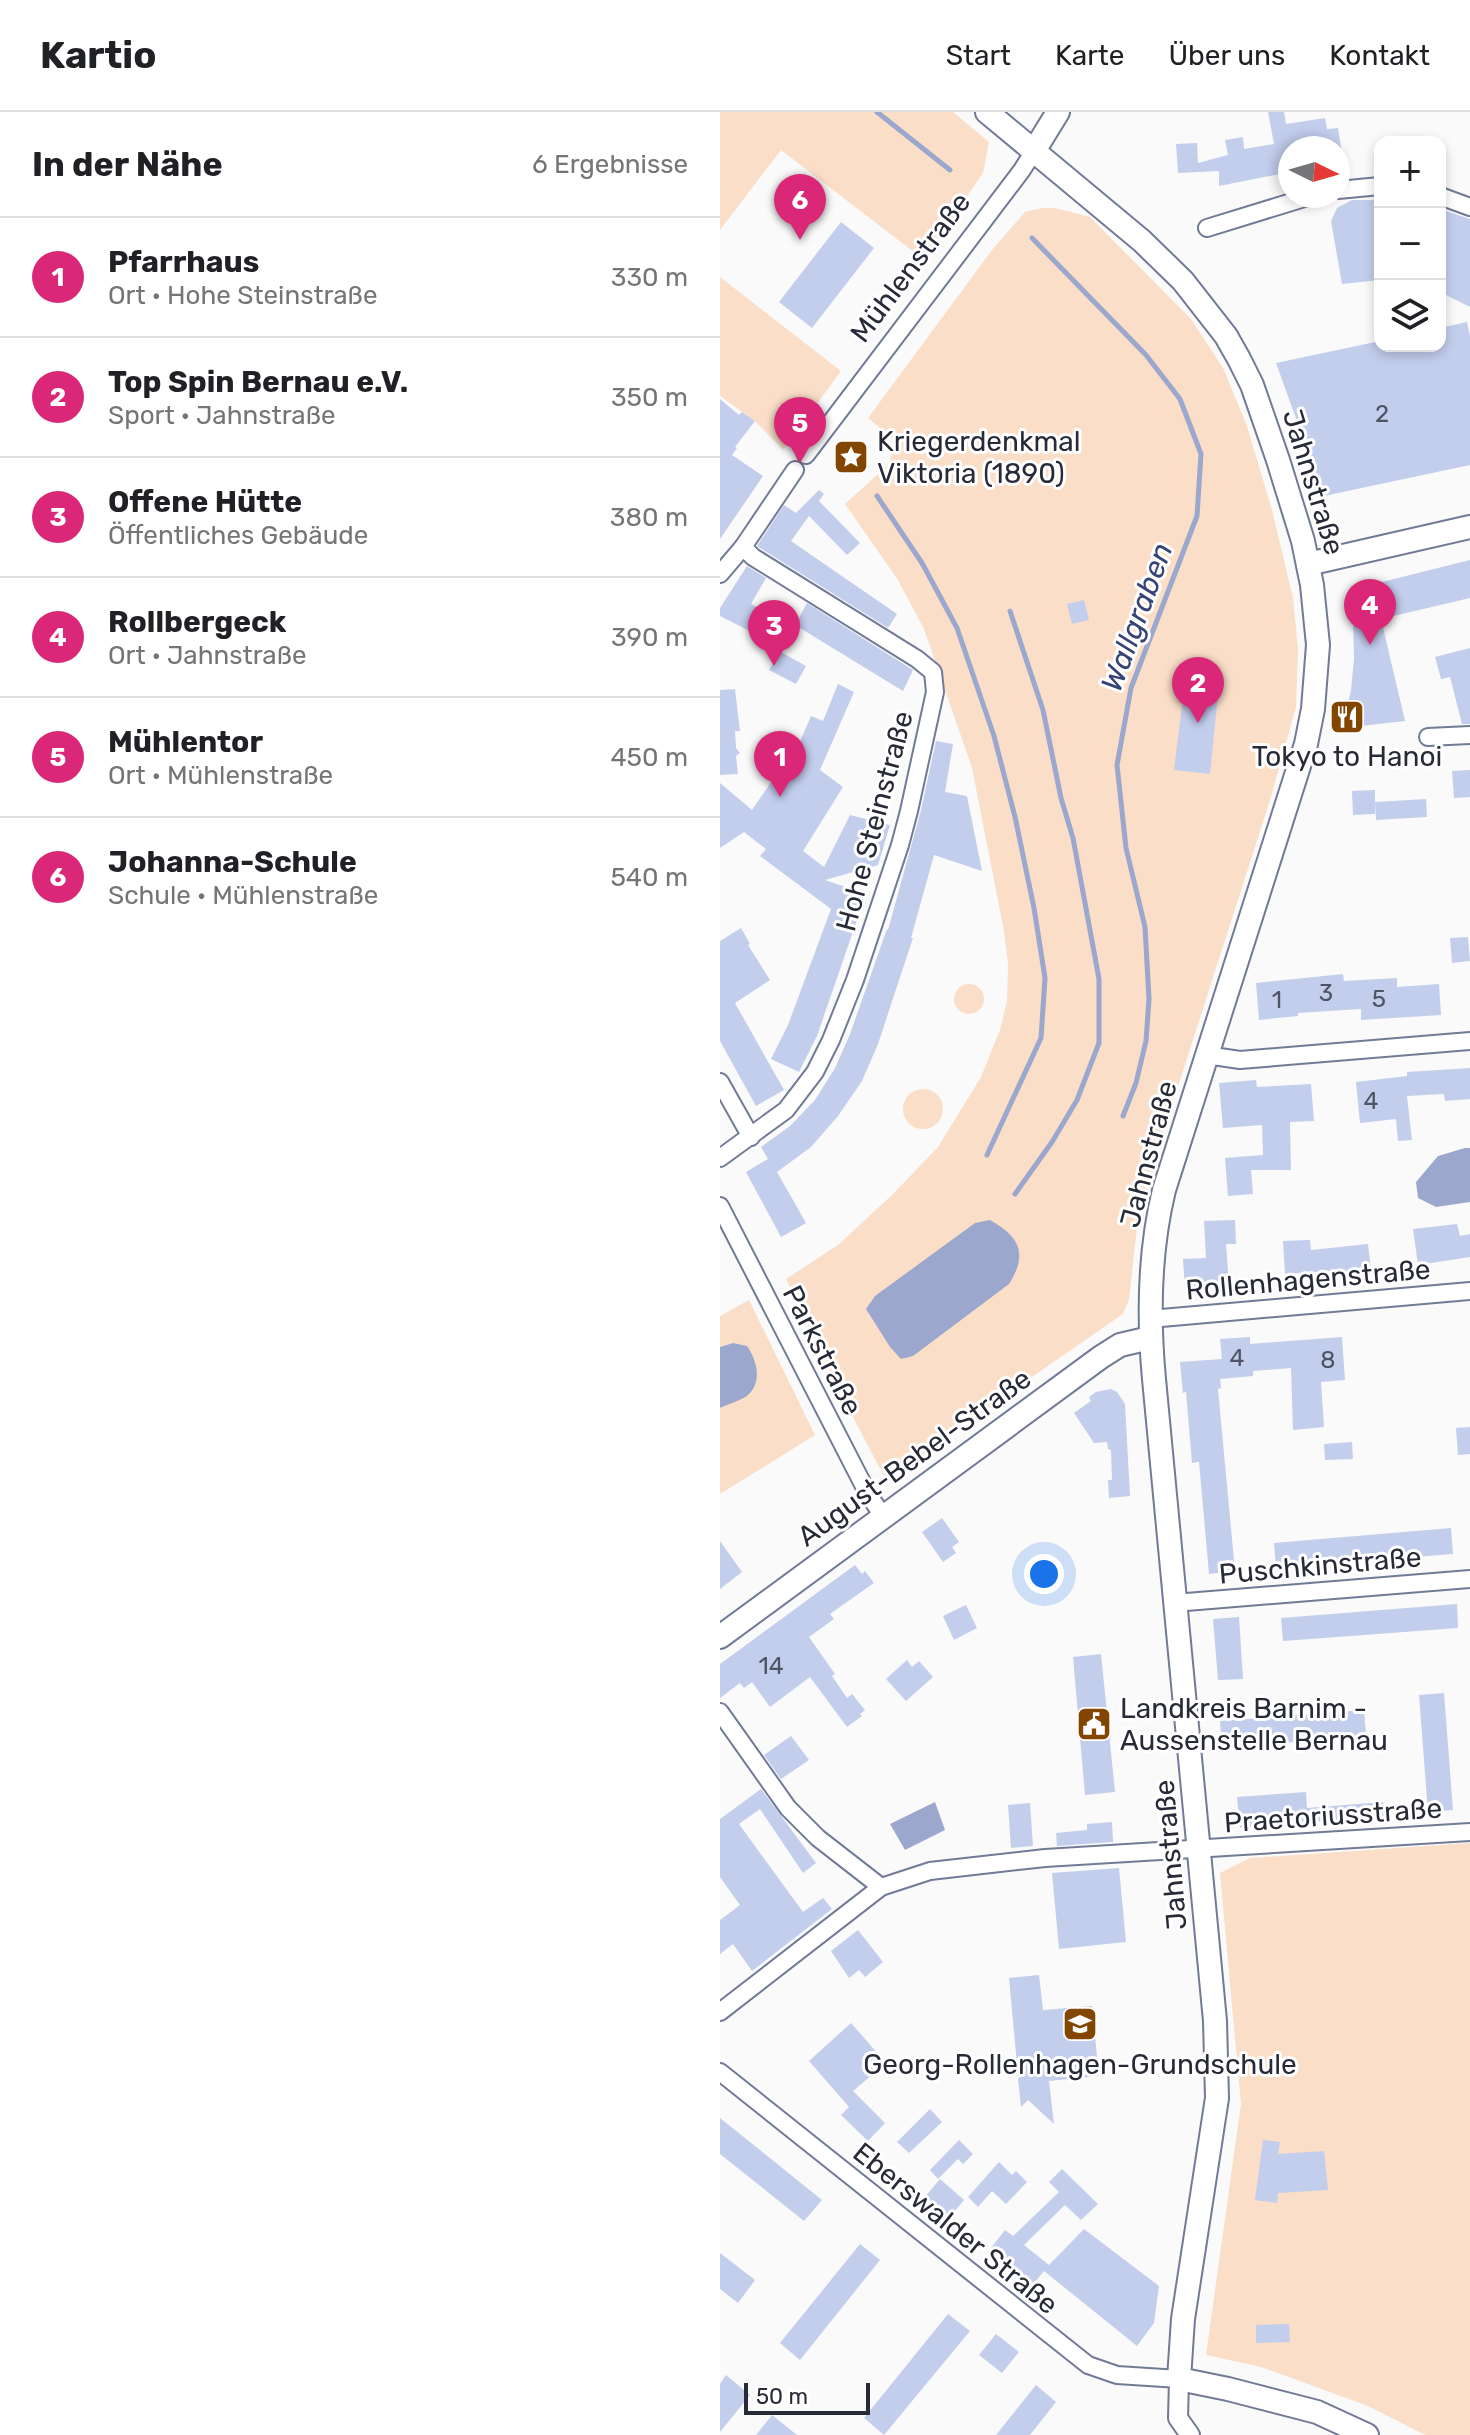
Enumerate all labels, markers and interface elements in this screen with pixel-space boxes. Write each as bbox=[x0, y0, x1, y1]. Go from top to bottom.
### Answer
text: Kartio bbox=[40, 32, 156, 78]
text: Start bbox=[946, 39, 1011, 72]
text: Karte bbox=[1055, 39, 1124, 72]
text: Über uns bbox=[1168, 39, 1285, 72]
text: Kontakt bbox=[1329, 39, 1430, 72]
north arrow bbox=[1278, 136, 1350, 208]
map controls bbox=[1374, 136, 1446, 352]
button: + bbox=[1374, 136, 1446, 208]
text: In der Nähe bbox=[32, 144, 223, 185]
text: 6 Ergebnisse bbox=[532, 149, 688, 180]
pin: 6 bbox=[774, 174, 826, 240]
street label: Mühlenstraße bbox=[843, 186, 977, 349]
button: − bbox=[1374, 208, 1446, 280]
text: Pfarrhaus bbox=[108, 244, 259, 280]
text: 1 bbox=[52, 262, 64, 293]
text: 330 m bbox=[611, 262, 688, 293]
text: Ort · Hohe Steinstraße bbox=[108, 280, 377, 311]
button: layers bbox=[1374, 280, 1446, 352]
text: Top Spin Bernau e.V. bbox=[108, 364, 408, 400]
text: 2 bbox=[50, 382, 66, 413]
text: 350 m bbox=[611, 382, 688, 413]
pin: 5 bbox=[774, 397, 826, 463]
text: Sport · Jahnstraße bbox=[108, 400, 336, 431]
house number: 2 bbox=[1375, 400, 1389, 428]
street label: Jahnstraße bbox=[1276, 405, 1351, 559]
place label: Kriegerdenkmal Viktoria (1890) bbox=[877, 425, 1081, 490]
place icon: Kriegerdenkmal Viktoria (1890) bbox=[832, 438, 870, 476]
text: Offene Hütte bbox=[108, 484, 302, 520]
text: 3 bbox=[49, 502, 67, 533]
text: 380 m bbox=[610, 502, 688, 533]
text: Öffentliches Gebäude bbox=[108, 520, 368, 551]
water label: Wallgraben bbox=[1093, 538, 1181, 696]
pin: 4 bbox=[1344, 579, 1396, 645]
pin: 3 bbox=[748, 600, 800, 666]
text: Rollbergeck bbox=[108, 604, 286, 640]
text: 4 bbox=[49, 622, 67, 653]
text: 390 m bbox=[611, 622, 688, 653]
text: Ort · Jahnstraße bbox=[108, 640, 307, 671]
pin: 2 bbox=[1172, 657, 1224, 723]
restaurant icon: Tokyo to Hanoi bbox=[1328, 698, 1366, 736]
street label: Hohe Steinstraße bbox=[829, 707, 920, 935]
text: Mühlentor bbox=[108, 724, 263, 760]
pin: 1 bbox=[754, 731, 806, 797]
place label: Tokyo to Hanoi bbox=[1252, 740, 1442, 773]
text: 5 bbox=[50, 742, 66, 773]
text: 450 m bbox=[610, 742, 688, 773]
text: Ort · Mühlenstraße bbox=[108, 760, 333, 791]
text: Johanna-Schule bbox=[108, 844, 357, 880]
text: 6 bbox=[50, 862, 66, 893]
text: 540 m bbox=[610, 862, 688, 893]
text: Schule · Mühlenstraße bbox=[108, 880, 378, 911]
house number: 3 bbox=[1319, 979, 1333, 1007]
house number: 5 bbox=[1372, 985, 1386, 1013]
house number: 1 bbox=[1272, 986, 1282, 1014]
street label: Jahnstraße bbox=[1113, 1077, 1184, 1231]
house number: 4 bbox=[1364, 1087, 1379, 1115]
street label: Rollenhagenstraße bbox=[1184, 1252, 1432, 1307]
street label: Parkstraße bbox=[776, 1280, 869, 1421]
house number: 4 bbox=[1230, 1344, 1245, 1372]
house number: 8 bbox=[1320, 1346, 1336, 1374]
street label: August-Bebel-Straße bbox=[791, 1362, 1037, 1553]
street label: Puschkinstraße bbox=[1217, 1540, 1423, 1591]
your location bbox=[1024, 1554, 1064, 1594]
house number: 14 bbox=[758, 1652, 784, 1680]
place label: Landkreis Barnim - Aussenstelle Bernau bbox=[1120, 1692, 1388, 1757]
public building icon: Landkreis Barnim - Aussenstelle Bernau bbox=[1075, 1705, 1113, 1743]
street label: Jahnstraße bbox=[1148, 1779, 1193, 1931]
street label: Praetoriusstraße bbox=[1223, 1791, 1443, 1840]
school or university icon: Georg-Rollenhagen-Grundschule bbox=[1061, 2005, 1099, 2043]
place label: Georg-Rollenhagen-Grundschule bbox=[863, 2048, 1297, 2081]
street label: Eberswalder Straße bbox=[847, 2136, 1065, 2321]
scale bar bbox=[744, 2379, 870, 2415]
text: 50 m bbox=[756, 2383, 808, 2410]

